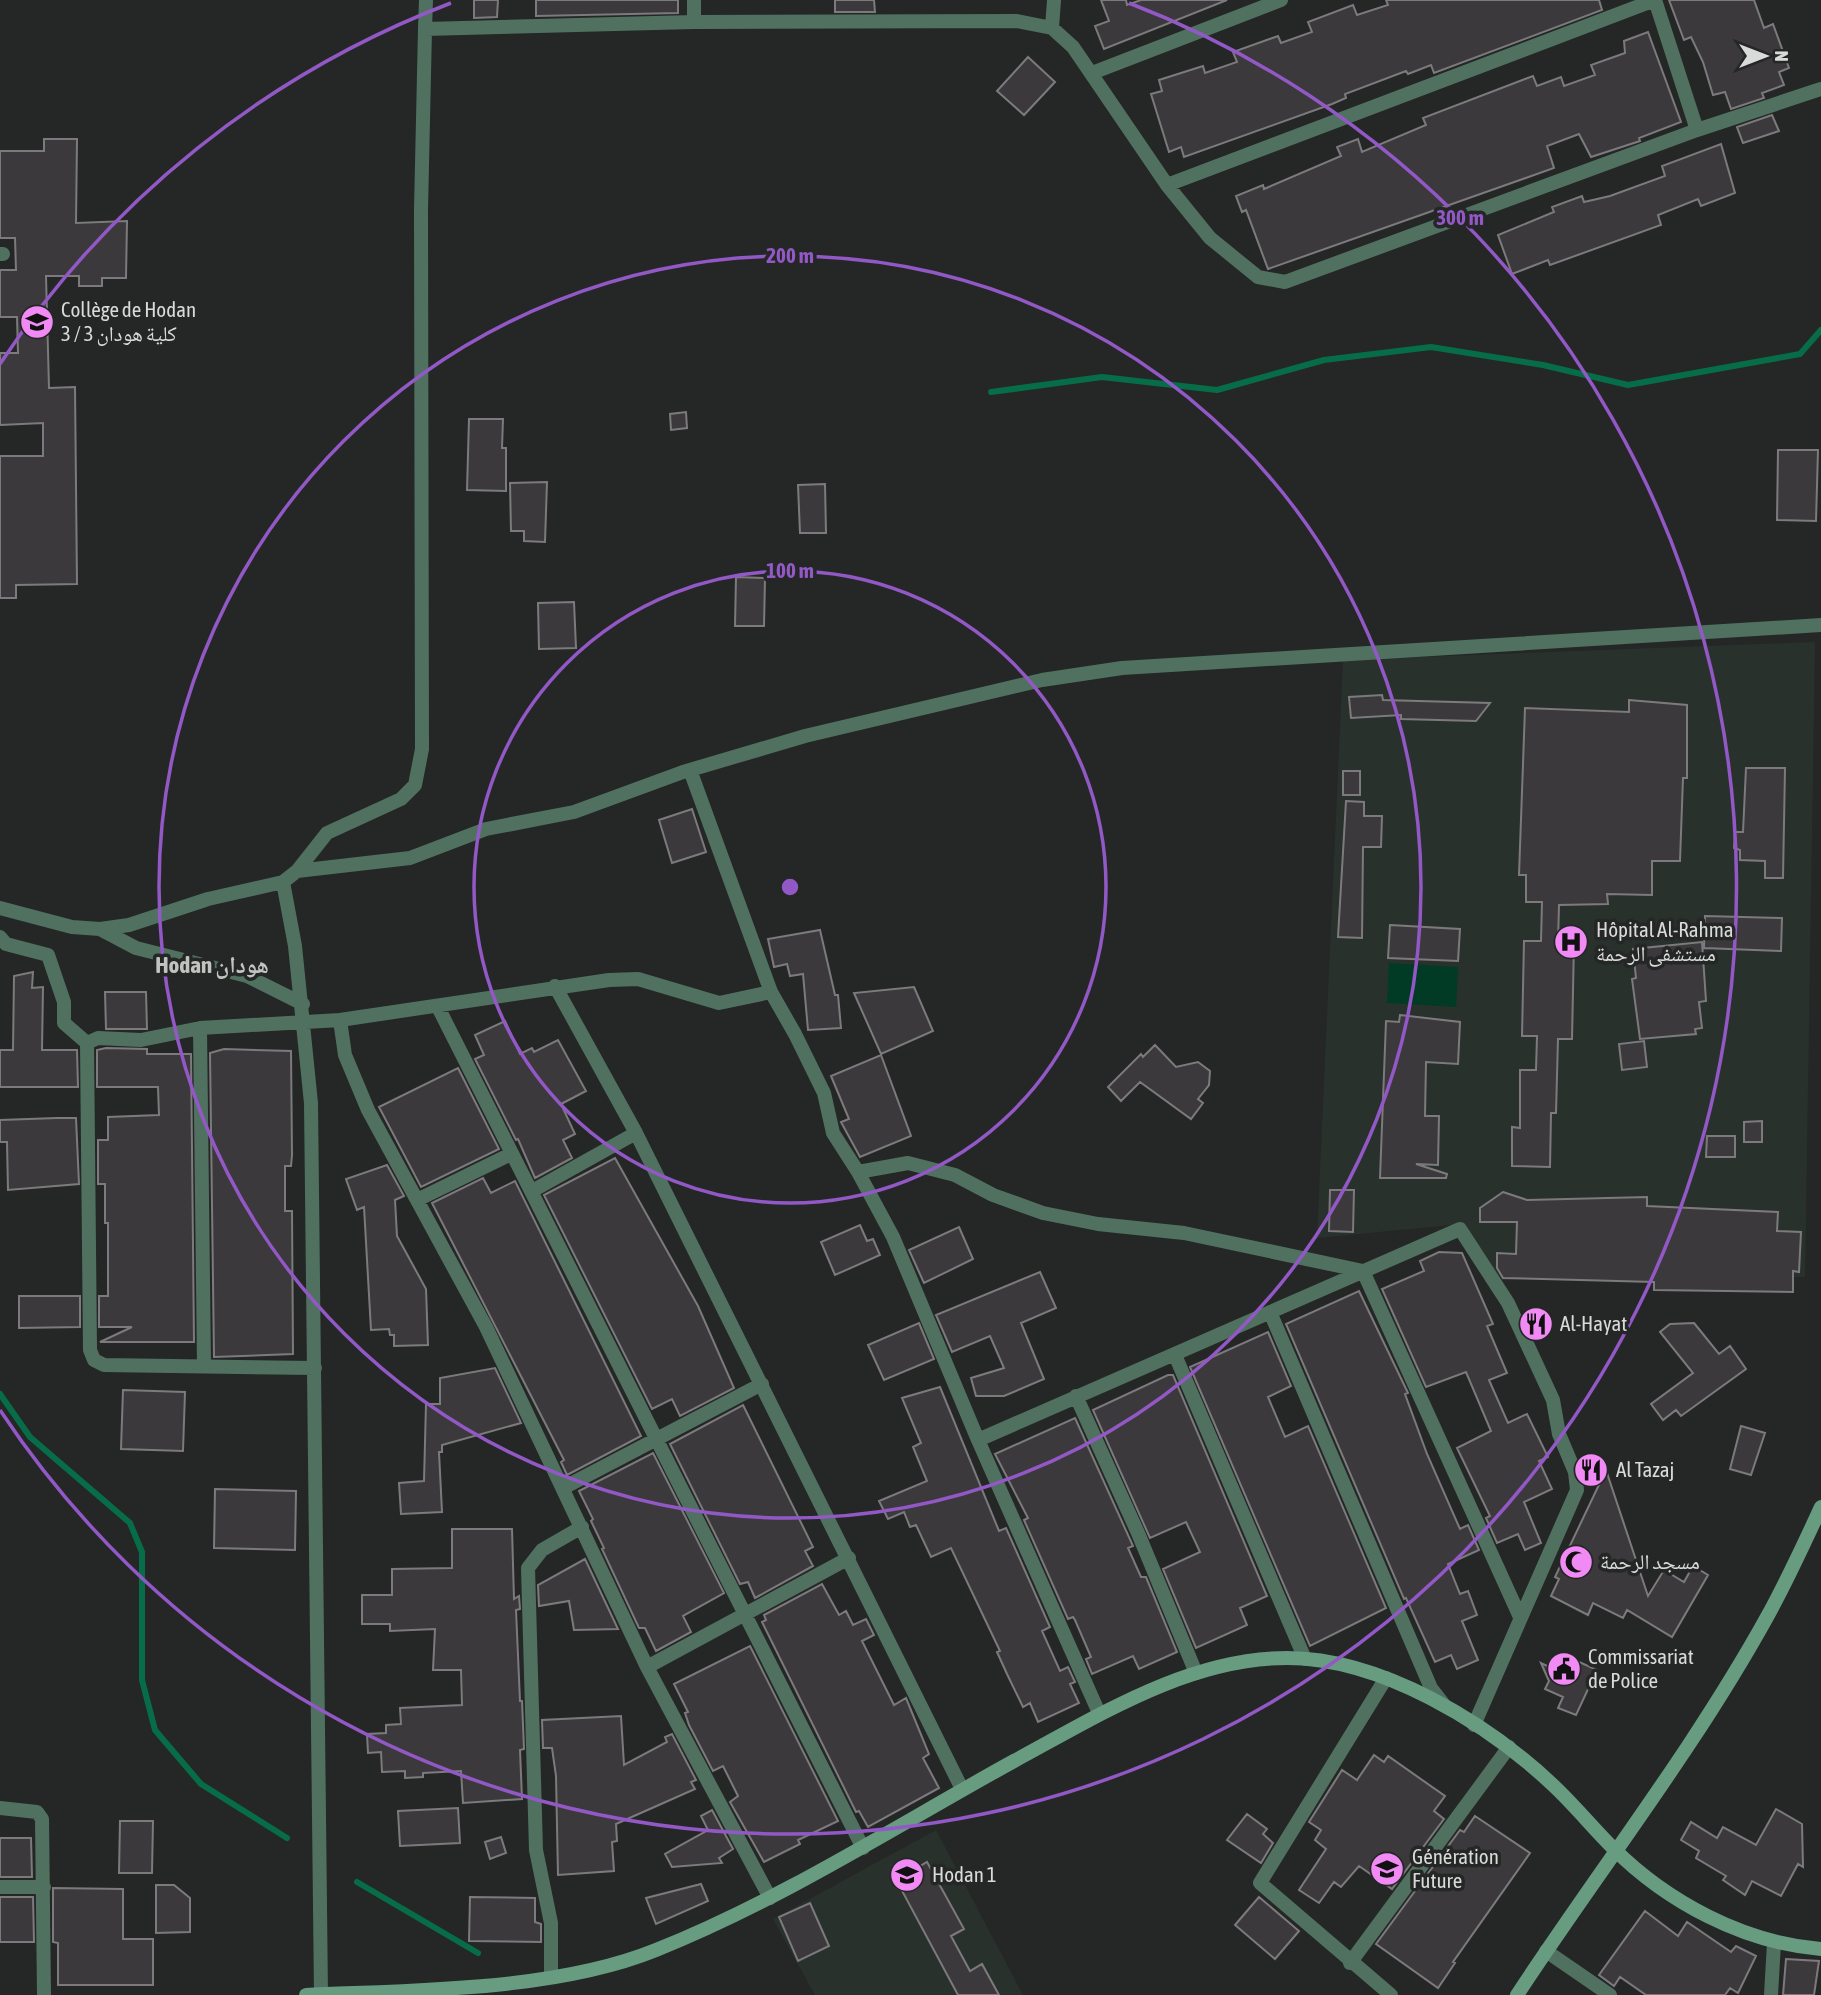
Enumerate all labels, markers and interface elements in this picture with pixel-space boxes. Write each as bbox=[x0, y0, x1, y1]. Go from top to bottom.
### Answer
north arrow bbox=[1730, 21, 1800, 91]
text: N bbox=[1771, 50, 1793, 62]
text: 300 m bbox=[1436, 205, 1484, 229]
text: 200 m bbox=[766, 243, 814, 267]
place label: Collège de Hodan 3 / كلية هودان 3 bbox=[61, 297, 196, 346]
school or university icon: Collège de Hodan 3 / كلية هودان 3 bbox=[18, 303, 56, 341]
text: 100 m bbox=[766, 558, 814, 582]
centre of rings bbox=[778, 875, 802, 899]
place label: Hôpital Al-Rahma مستشفى الرحمة bbox=[1596, 917, 1734, 967]
hospital icon: Hôpital Al-Rahma مستشفى الرحمة bbox=[1552, 923, 1590, 961]
district label: Hodan هودان bbox=[155, 952, 269, 979]
restaurant icon: Al-Hayat bbox=[1517, 1305, 1555, 1343]
place label: Al-Hayat bbox=[1560, 1311, 1627, 1335]
restaurant icon: Al Tazaj bbox=[1572, 1451, 1610, 1489]
place label: Al Tazaj bbox=[1616, 1457, 1674, 1481]
mosque icon: مسجد الرحمة bbox=[1557, 1543, 1595, 1581]
place label: مسجد الرحمة bbox=[1600, 1549, 1700, 1573]
place label: Commissariat de Police bbox=[1588, 1644, 1694, 1692]
public building icon: Commissariat de Police bbox=[1545, 1650, 1583, 1688]
place label: Génération Future bbox=[1412, 1844, 1499, 1892]
school or university icon: Génération Future bbox=[1368, 1850, 1406, 1888]
school or university icon: Hodan 1 bbox=[888, 1856, 926, 1894]
place label: Hodan 1 bbox=[932, 1862, 997, 1886]

